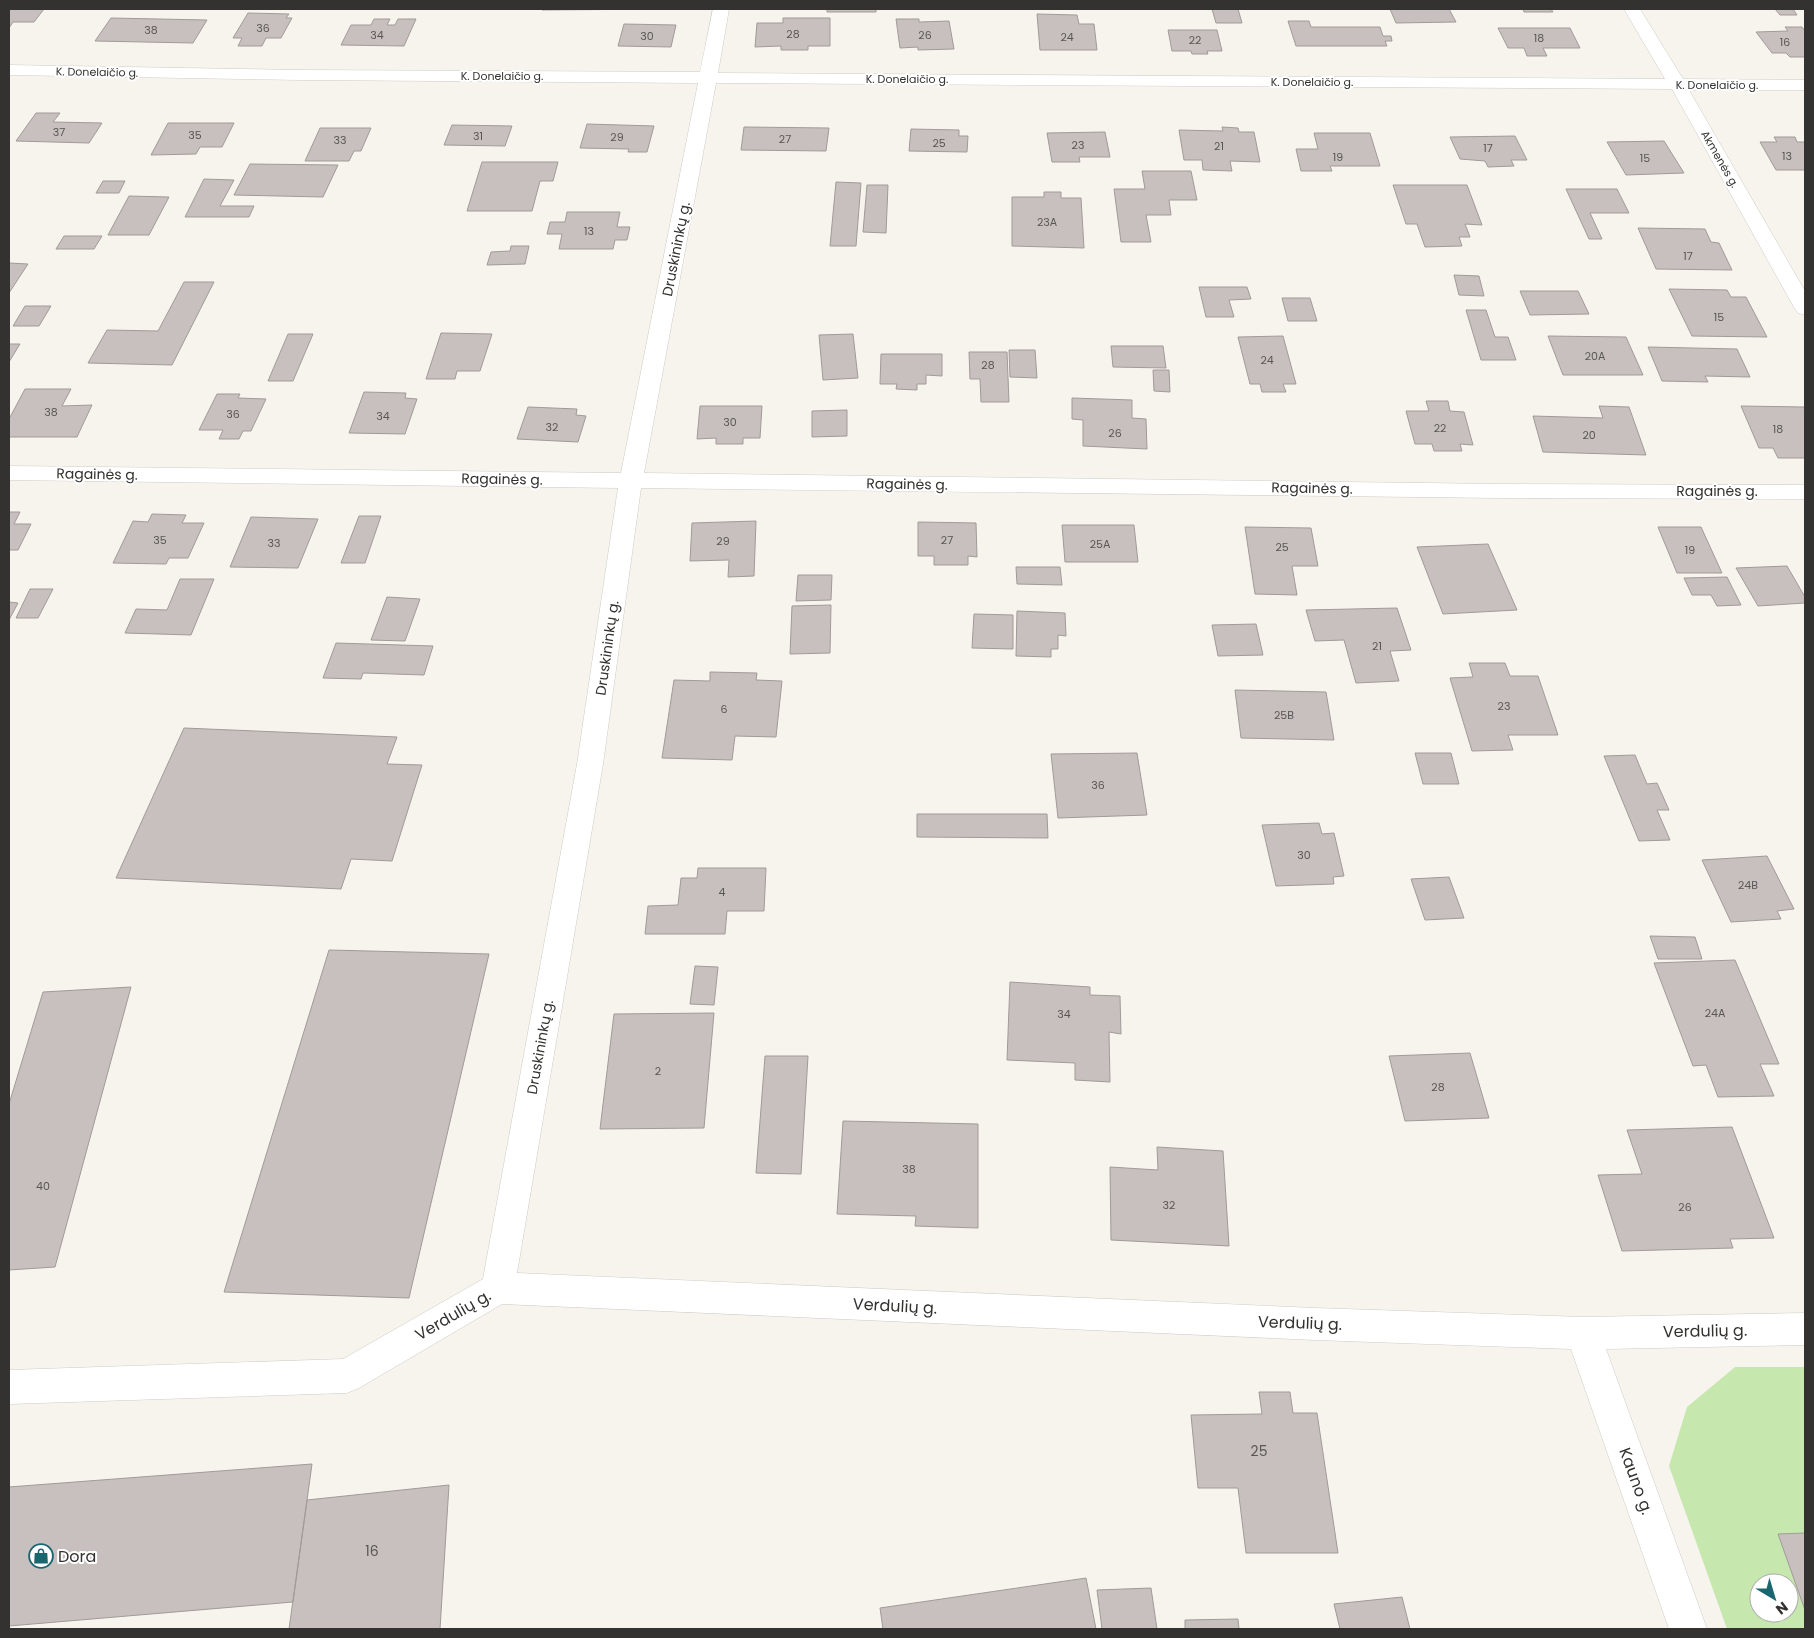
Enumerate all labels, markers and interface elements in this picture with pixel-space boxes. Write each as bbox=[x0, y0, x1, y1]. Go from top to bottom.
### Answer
house number: 36 bbox=[256, 20, 270, 36]
house number: 38 bbox=[144, 22, 158, 38]
house number: 28 bbox=[786, 26, 800, 42]
house number: 34 bbox=[370, 27, 384, 43]
house number: 26 bbox=[918, 27, 932, 43]
house number: 30 bbox=[640, 28, 654, 44]
house number: 24 bbox=[1060, 29, 1074, 45]
house number: 18 bbox=[1534, 30, 1544, 46]
house number: 22 bbox=[1189, 32, 1201, 48]
house number: 16 bbox=[1780, 34, 1790, 50]
street label: K. Donelaičio g. bbox=[56, 63, 138, 81]
street label: K. Donelaičio g. bbox=[461, 68, 543, 84]
street label: K. Donelaičio g. bbox=[866, 71, 948, 87]
street label: K. Donelaičio g. bbox=[1271, 74, 1353, 90]
street label: K. Donelaičio g. bbox=[1676, 77, 1758, 93]
house number: 37 bbox=[53, 124, 65, 140]
house number: 35 bbox=[188, 127, 202, 143]
street label: Akmenės g. bbox=[1697, 127, 1743, 191]
house number: 31 bbox=[473, 128, 483, 144]
house number: 29 bbox=[610, 129, 624, 145]
house number: 27 bbox=[779, 131, 791, 147]
house number: 33 bbox=[334, 132, 346, 148]
house number: 25 bbox=[932, 135, 946, 151]
house number: 23 bbox=[1072, 137, 1084, 153]
house number: 21 bbox=[1214, 138, 1224, 154]
house number: 17 bbox=[1483, 140, 1493, 156]
house number: 13 bbox=[1782, 148, 1792, 164]
house number: 19 bbox=[1333, 149, 1343, 165]
house number: 15 bbox=[1640, 150, 1650, 166]
street label: Druskininkų g. bbox=[657, 200, 695, 298]
house number: 23A bbox=[1037, 214, 1058, 230]
house number: 13 bbox=[584, 223, 594, 239]
house number: 17 bbox=[1683, 248, 1693, 264]
house number: 15 bbox=[1714, 309, 1724, 325]
house number: 20A bbox=[1585, 348, 1606, 364]
house number: 24 bbox=[1260, 352, 1274, 368]
house number: 28 bbox=[981, 357, 995, 373]
house number: 38 bbox=[44, 404, 58, 420]
house number: 36 bbox=[226, 406, 240, 422]
house number: 34 bbox=[376, 408, 390, 424]
house number: 30 bbox=[723, 414, 737, 430]
house number: 32 bbox=[546, 419, 558, 435]
house number: 22 bbox=[1434, 420, 1446, 436]
house number: 18 bbox=[1773, 421, 1783, 437]
house number: 26 bbox=[1108, 425, 1122, 441]
house number: 20 bbox=[1582, 427, 1596, 443]
street label: Ragainės g. bbox=[56, 463, 138, 485]
street label: Ragainės g. bbox=[461, 468, 543, 490]
street label: Ragainės g. bbox=[866, 473, 948, 495]
street label: Ragainės g. bbox=[1271, 477, 1353, 499]
street label: Ragainės g. bbox=[1676, 481, 1758, 501]
house number: 35 bbox=[153, 532, 167, 548]
house number: 27 bbox=[941, 532, 953, 548]
house number: 29 bbox=[716, 533, 730, 549]
house number: 33 bbox=[268, 535, 280, 551]
house number: 25A bbox=[1090, 536, 1111, 552]
house number: 25 bbox=[1275, 539, 1289, 555]
house number: 19 bbox=[1685, 542, 1695, 558]
street label: Druskininkų g. bbox=[590, 599, 624, 697]
house number: 21 bbox=[1372, 638, 1382, 654]
house number: 23 bbox=[1498, 698, 1510, 714]
house number: 6 bbox=[721, 701, 728, 717]
house number: 25B bbox=[1274, 707, 1294, 723]
house number: 36 bbox=[1091, 777, 1105, 793]
house number: 30 bbox=[1297, 847, 1311, 863]
house number: 24B bbox=[1738, 877, 1758, 893]
house number: 4 bbox=[719, 884, 726, 900]
street label: Druskininkų g. bbox=[522, 998, 558, 1096]
house number: 24A bbox=[1705, 1005, 1726, 1021]
house number: 34 bbox=[1057, 1006, 1071, 1022]
house number: 2 bbox=[655, 1063, 661, 1079]
house number: 28 bbox=[1431, 1079, 1445, 1095]
house number: 38 bbox=[902, 1161, 916, 1177]
house number: 40 bbox=[36, 1178, 50, 1194]
house number: 32 bbox=[1163, 1197, 1175, 1213]
house number: 26 bbox=[1678, 1199, 1692, 1215]
street label: Verdulių g. bbox=[411, 1284, 495, 1346]
street label: Verdulių g. bbox=[852, 1292, 938, 1320]
street label: Verdulių g. bbox=[1257, 1310, 1343, 1336]
street label: Verdulių g. bbox=[1663, 1319, 1747, 1343]
house number: 25 bbox=[1251, 1441, 1267, 1461]
street label: Kauno g. bbox=[1613, 1444, 1659, 1518]
house number: 16 bbox=[365, 1541, 379, 1561]
shop icon: Dora bbox=[28, 1543, 54, 1569]
place label: Dora bbox=[58, 1545, 96, 1568]
north arrow bbox=[1749, 1573, 1799, 1623]
text: N bbox=[1772, 1597, 1792, 1619]

